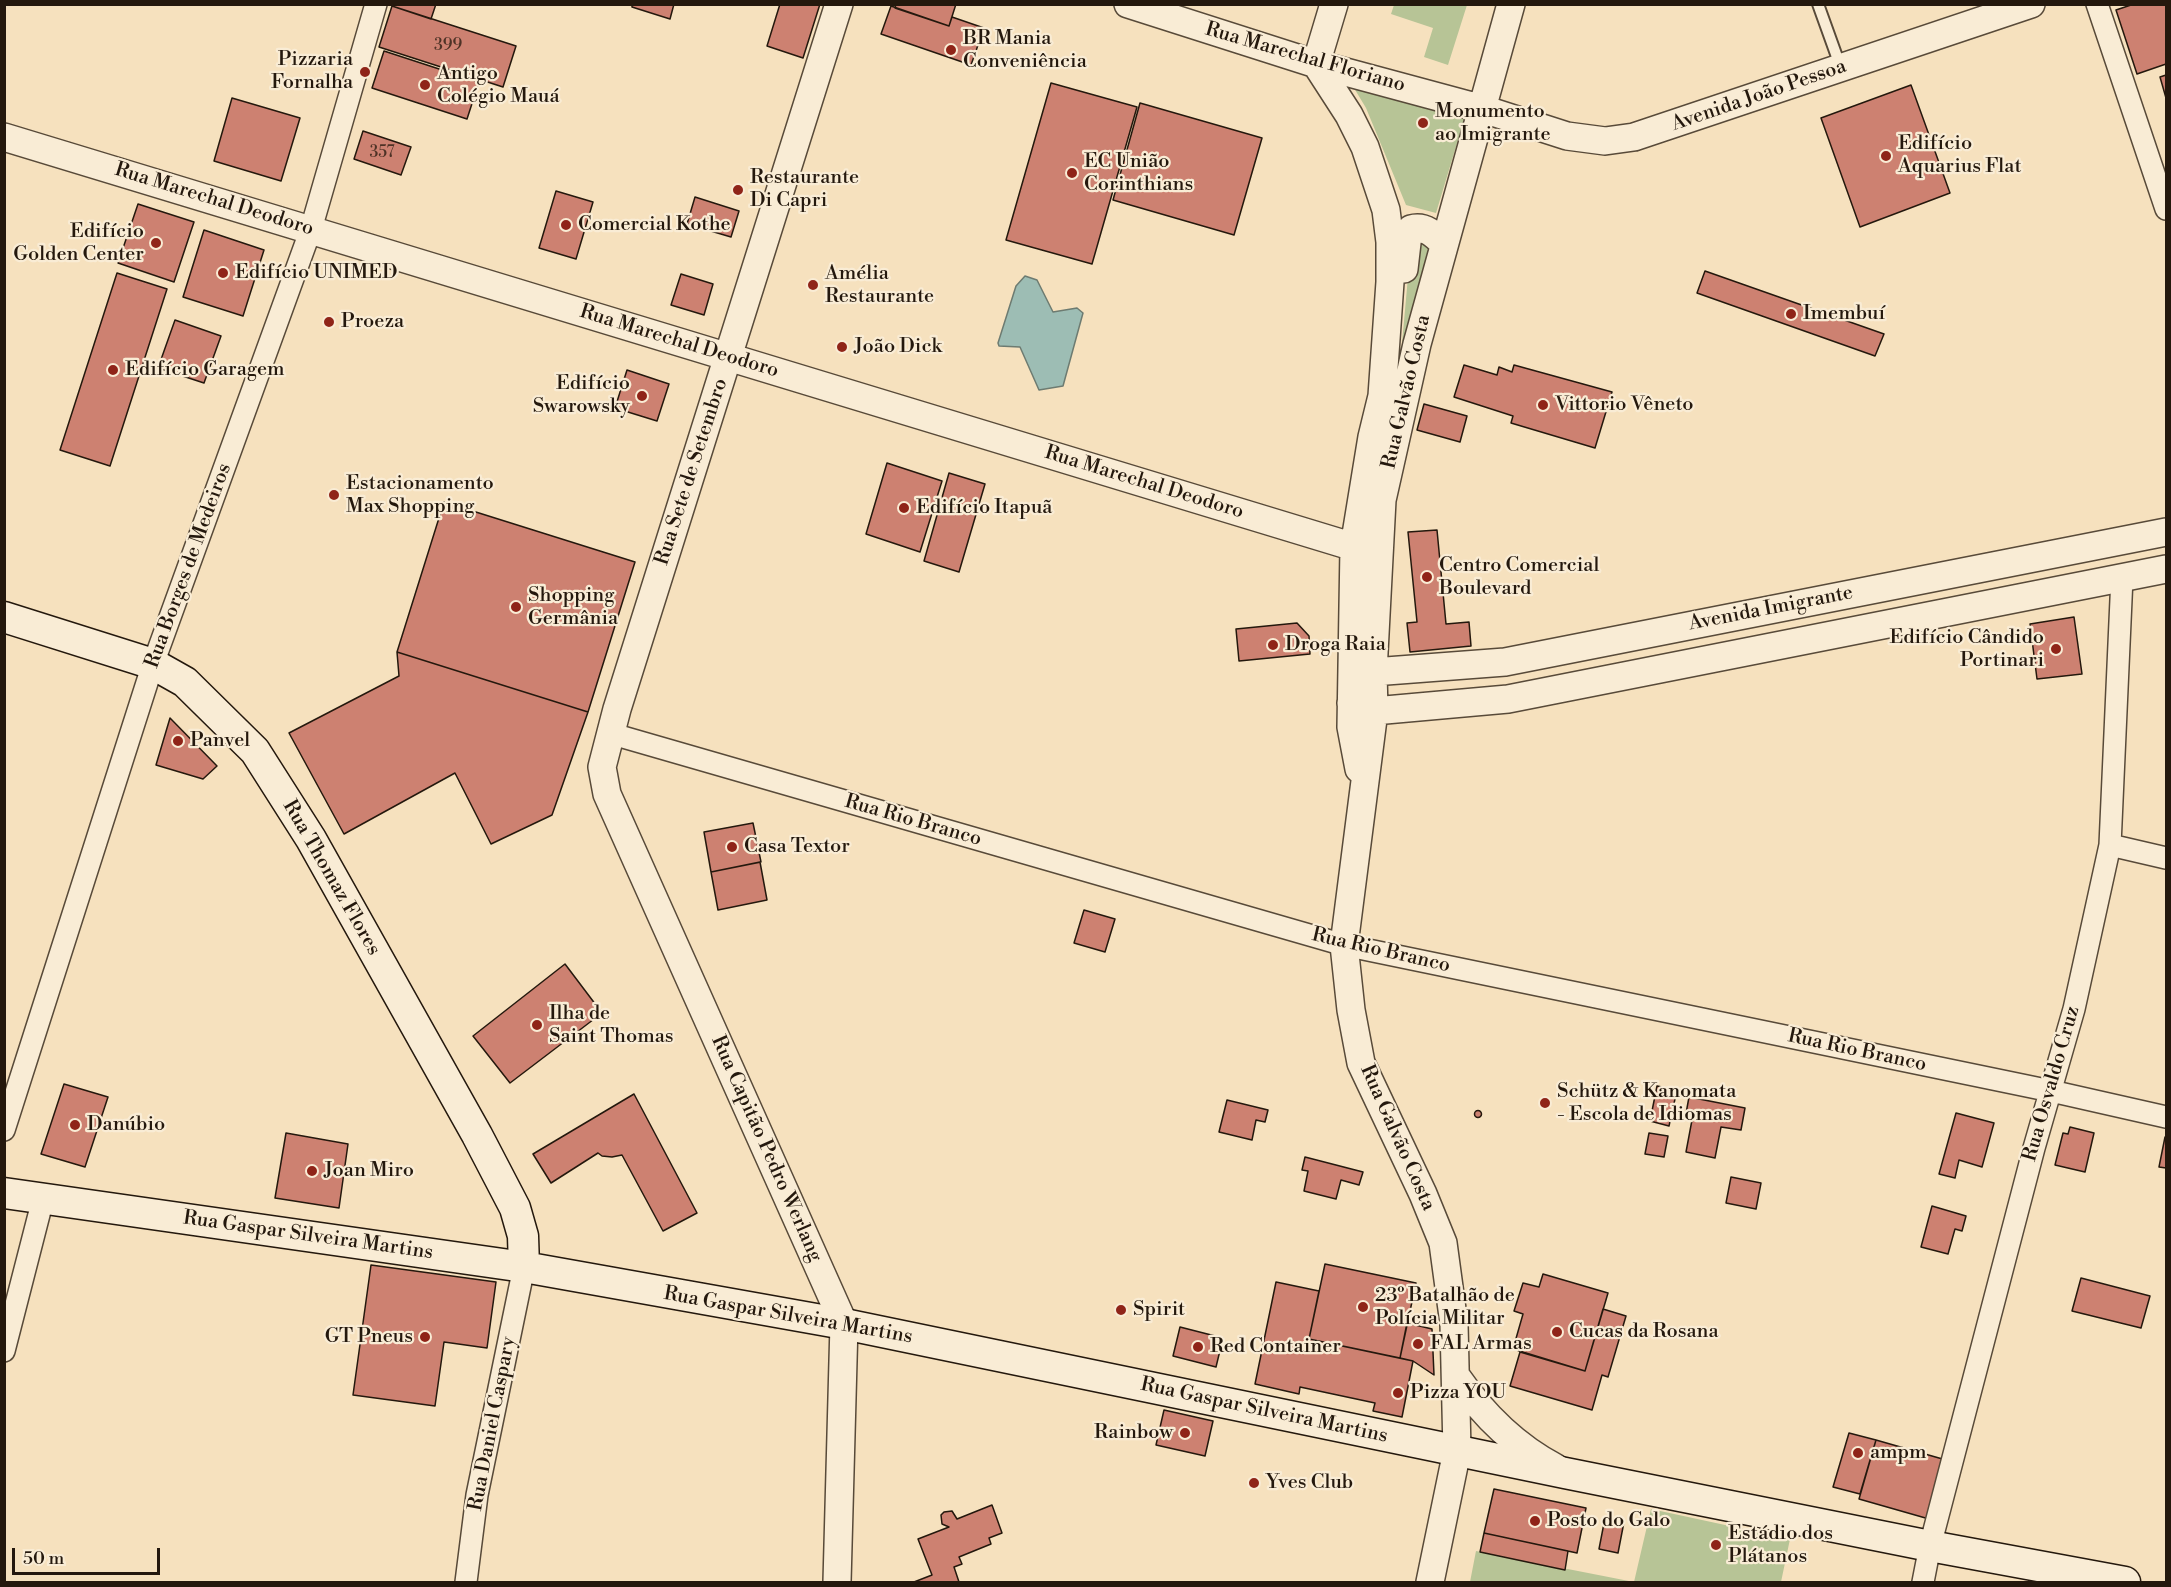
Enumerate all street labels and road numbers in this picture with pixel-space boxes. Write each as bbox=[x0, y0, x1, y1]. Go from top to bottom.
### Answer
street label: Rua Marechal Floriano bbox=[1202, 18, 1408, 98]
street label: Avenida João Pessoa bbox=[1668, 55, 1850, 137]
street label: Rua Marechal Deodoro bbox=[112, 158, 316, 242]
street label: Rua Marechal Deodoro bbox=[577, 300, 781, 384]
street label: Rua Galvão Costa bbox=[1378, 313, 1436, 471]
street label: Rua Sete de Setembro bbox=[650, 376, 734, 568]
street label: Rua Marechal Deodoro bbox=[1042, 441, 1246, 525]
street label: Rua Borges de Medeiros bbox=[141, 460, 237, 672]
street label: Avenida Imigrante bbox=[1687, 581, 1855, 637]
street label: Rua Rio Branco bbox=[842, 790, 984, 852]
street label: Rua Thomaz Flores bbox=[277, 796, 385, 960]
street label: Rua Rio Branco bbox=[1309, 923, 1453, 979]
street label: Rua Osvaldo Cruz bbox=[2018, 1003, 2086, 1165]
street label: Rua Rio Branco bbox=[1785, 1025, 1929, 1077]
street label: Rua Capitão Pedro Werlang bbox=[705, 1032, 827, 1266]
street label: Rua Galvão Costa bbox=[1354, 1061, 1440, 1215]
street label: Rua Gaspar Silveira Martins bbox=[181, 1207, 435, 1265]
street label: Rua Gaspar Silveira Martins bbox=[662, 1282, 914, 1350]
street label: Rua Daniel Caspary bbox=[464, 1335, 522, 1513]
street label: Rua Gaspar Silveira Martins bbox=[1138, 1373, 1390, 1449]

